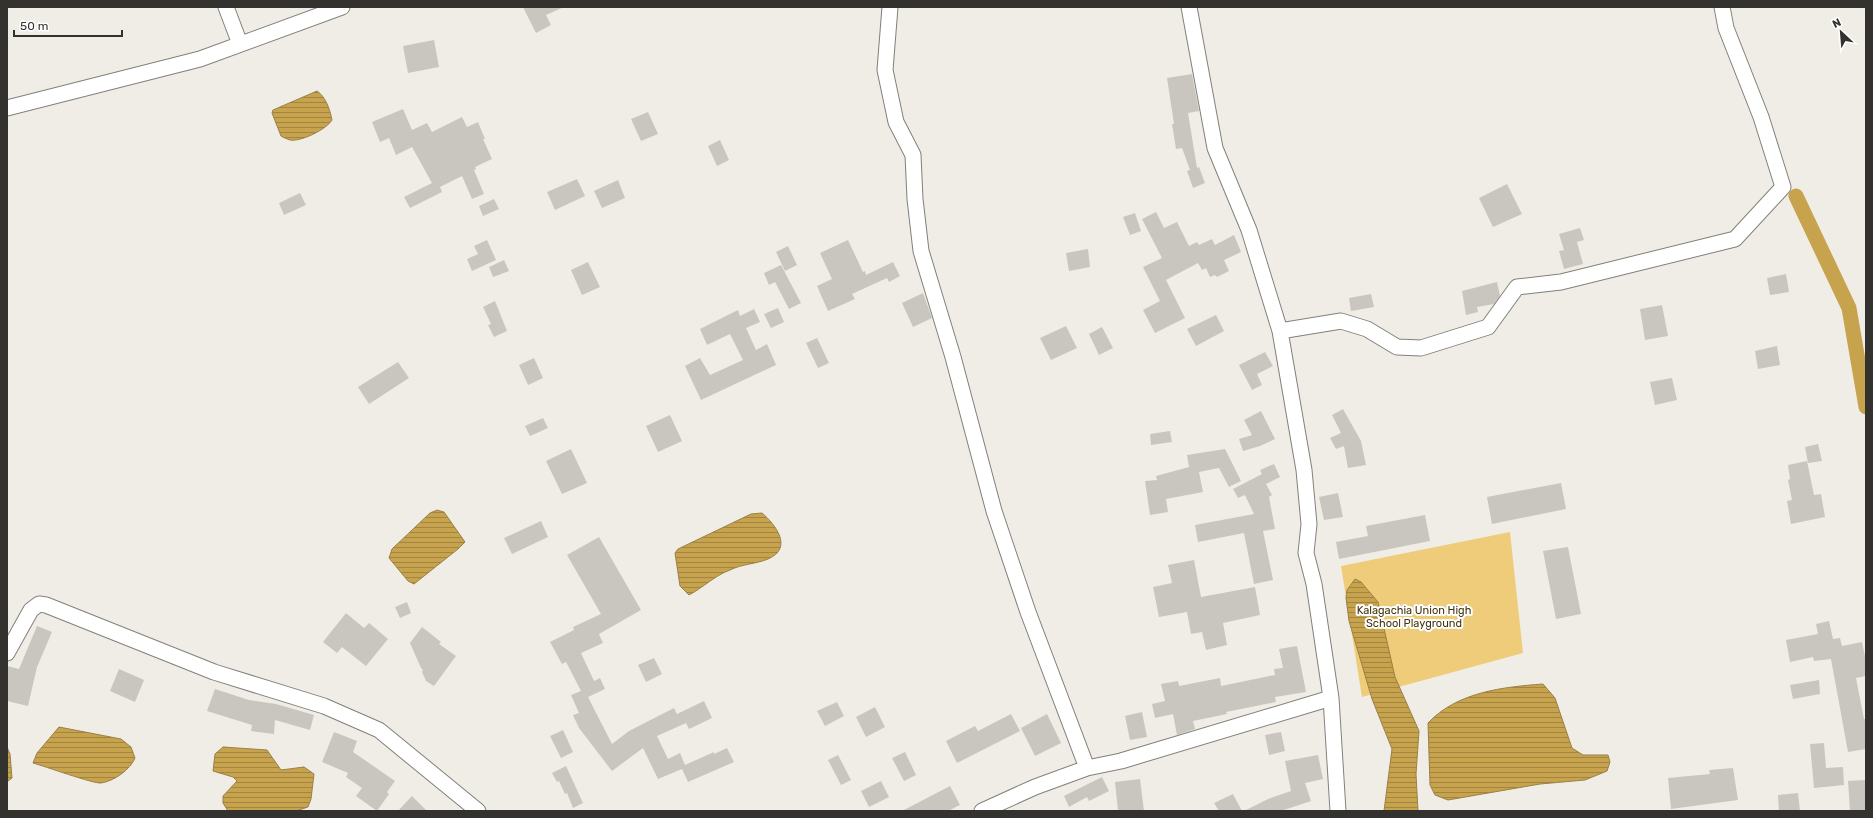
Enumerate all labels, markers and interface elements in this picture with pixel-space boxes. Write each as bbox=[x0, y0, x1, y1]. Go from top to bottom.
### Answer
scale bar bbox=[14, 12, 122, 38]
north arrow bbox=[1821, 12, 1861, 52]
text: N bbox=[1830, 16, 1843, 31]
text: 50 m bbox=[20, 19, 48, 33]
park label: Kalagachia Union High School Playground bbox=[1357, 604, 1471, 630]

